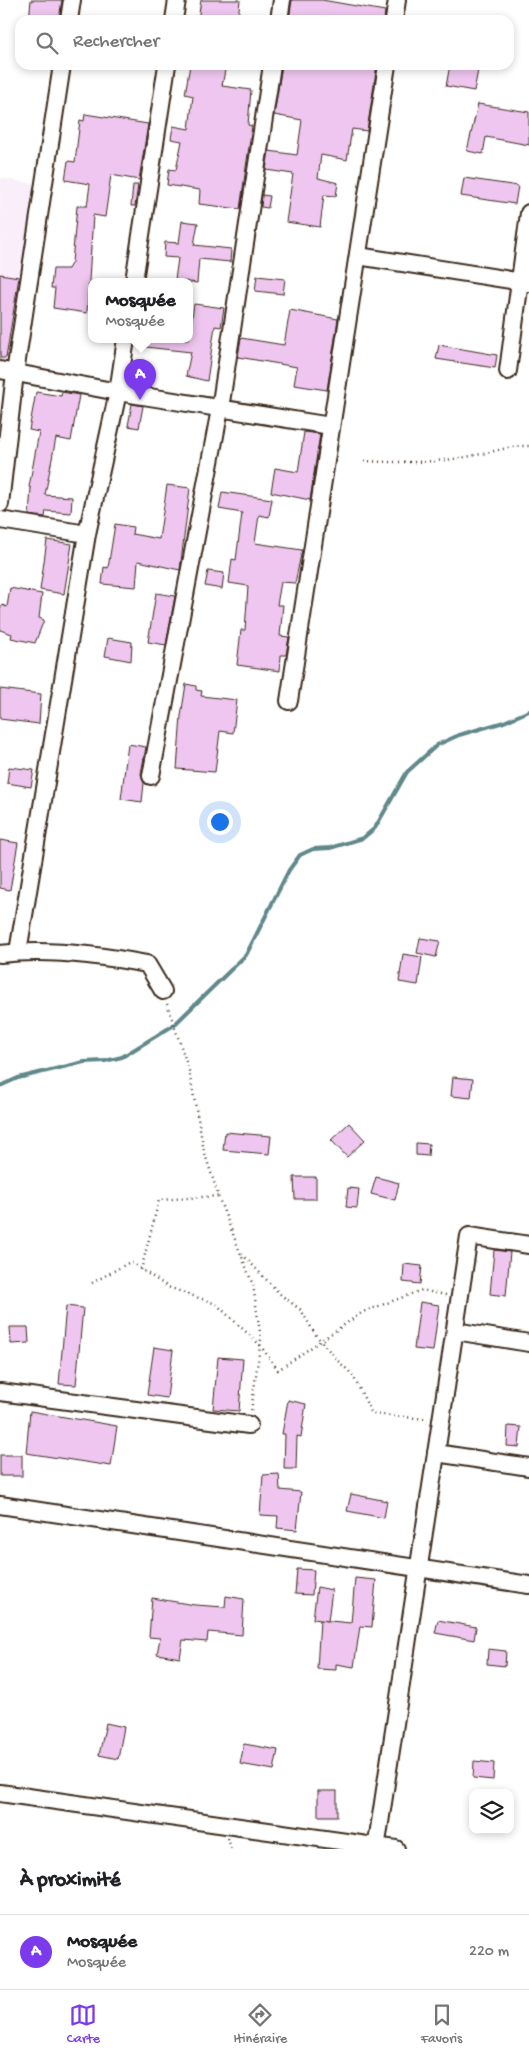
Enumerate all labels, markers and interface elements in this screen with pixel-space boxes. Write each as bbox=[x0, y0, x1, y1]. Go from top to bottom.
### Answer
search box bbox=[15, 15, 514, 70]
icon: search bbox=[33, 29, 61, 57]
text: Rechercher bbox=[73, 31, 159, 54]
popup bbox=[88, 278, 193, 343]
text: Mosquée bbox=[106, 290, 175, 313]
text: Mosquée bbox=[106, 313, 164, 332]
pin: A bbox=[124, 359, 156, 400]
your location bbox=[207, 809, 233, 835]
map controls bbox=[469, 1789, 514, 1834]
button: layers bbox=[469, 1789, 514, 1834]
text: À proximité bbox=[20, 1869, 121, 1894]
text: Mosquée bbox=[67, 1931, 137, 1954]
text: A bbox=[31, 1943, 41, 1962]
text: 220 m bbox=[469, 1943, 509, 1962]
text: Mosquée bbox=[67, 1954, 126, 1973]
tab: Carte bbox=[67, 2001, 100, 2048]
tab: Itinéraire bbox=[233, 2001, 287, 2048]
tab: Favoris bbox=[421, 2001, 462, 2048]

